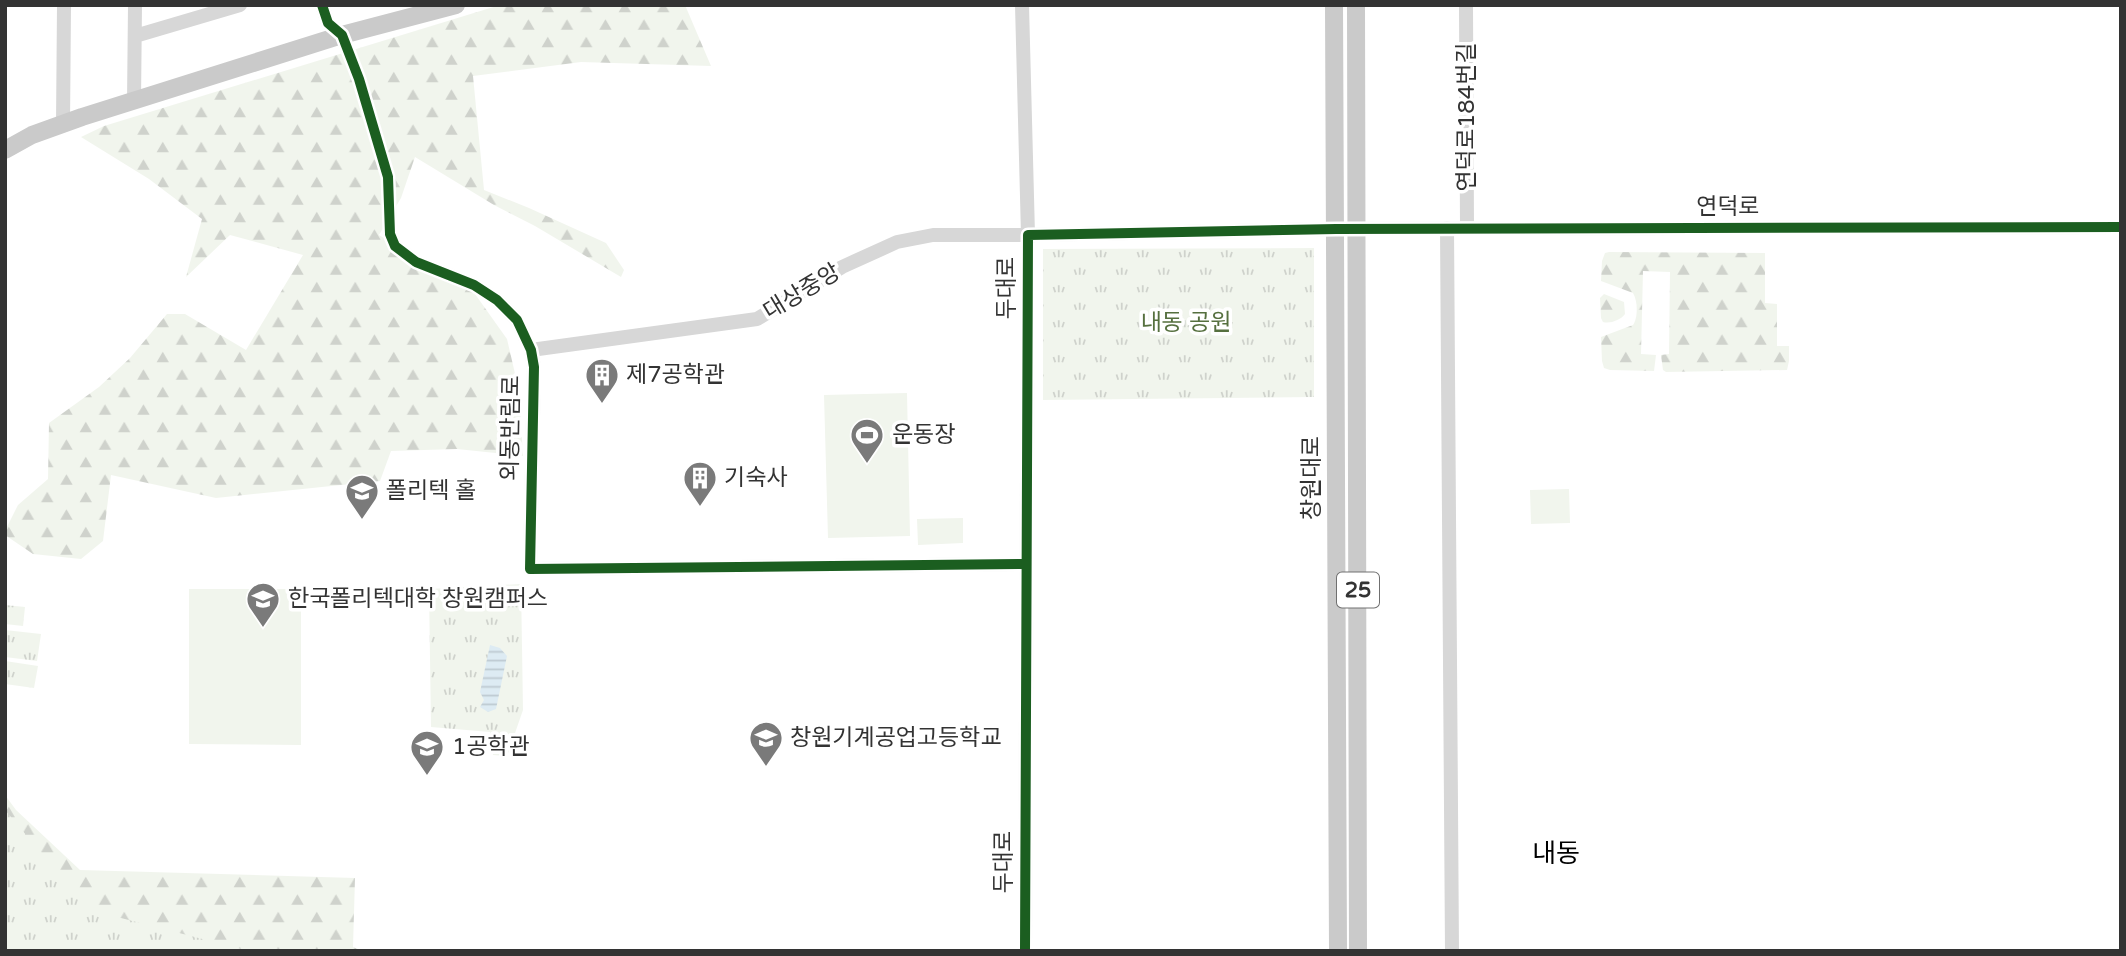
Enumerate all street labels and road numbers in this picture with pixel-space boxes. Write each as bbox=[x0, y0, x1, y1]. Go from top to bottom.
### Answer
street label: 연덕로184번길 bbox=[1453, 42, 1481, 192]
street label: 연덕로 bbox=[1696, 193, 1760, 221]
street label: 두대로 bbox=[993, 256, 1021, 320]
street label: 대상중앙 bbox=[759, 258, 845, 326]
street label: 외동반림로 bbox=[496, 375, 526, 481]
street label: 창원대로 bbox=[1298, 436, 1326, 520]
road number: 25 bbox=[1337, 572, 1379, 608]
street label: 두대로 bbox=[990, 830, 1018, 894]

